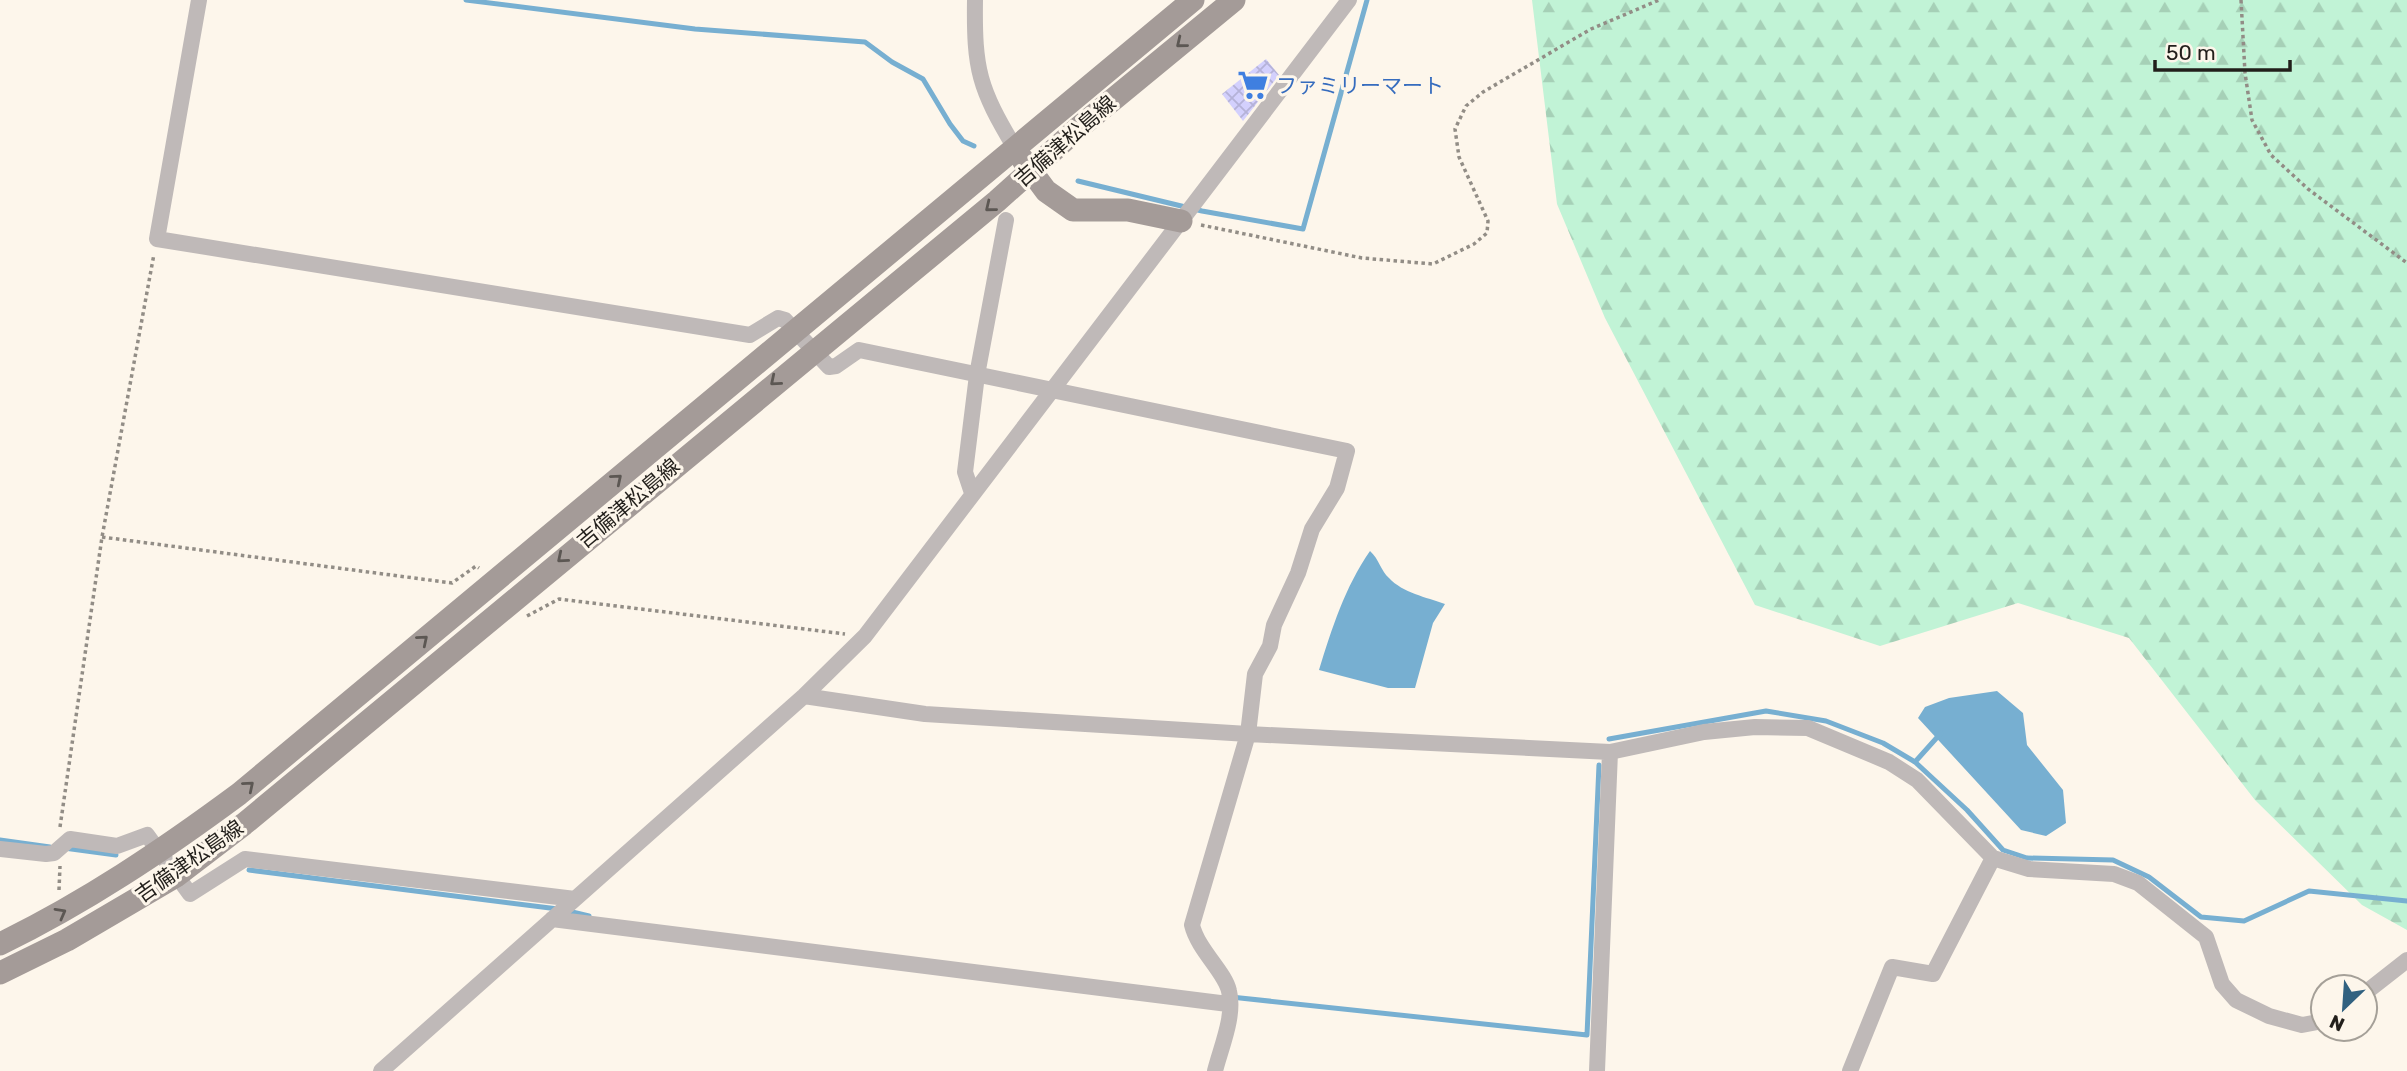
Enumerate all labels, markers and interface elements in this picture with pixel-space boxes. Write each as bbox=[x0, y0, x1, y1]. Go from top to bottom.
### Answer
scale bar bbox=[2155, 28, 2290, 72]
one-way arrow bbox=[1177, 35, 1189, 48]
text: 50 m bbox=[2166, 40, 2216, 65]
supermarket icon: ファミリーマート bbox=[1236, 68, 1270, 102]
place label: ファミリーマート bbox=[1276, 73, 1444, 98]
street label: 吉備津松島線 bbox=[1009, 90, 1121, 192]
one-way arrow bbox=[985, 199, 998, 211]
one-way arrow bbox=[771, 373, 784, 385]
street label: 吉備津松島線 bbox=[572, 453, 684, 553]
one-way arrow bbox=[609, 475, 622, 487]
one-way arrow bbox=[558, 549, 570, 562]
one-way arrow bbox=[415, 636, 428, 648]
one-way arrow bbox=[241, 781, 253, 794]
street label: 吉備津松島線 bbox=[130, 815, 248, 907]
one-way arrow bbox=[54, 908, 66, 922]
north arrow bbox=[2309, 973, 2379, 1043]
text: N bbox=[2326, 1010, 2348, 1036]

